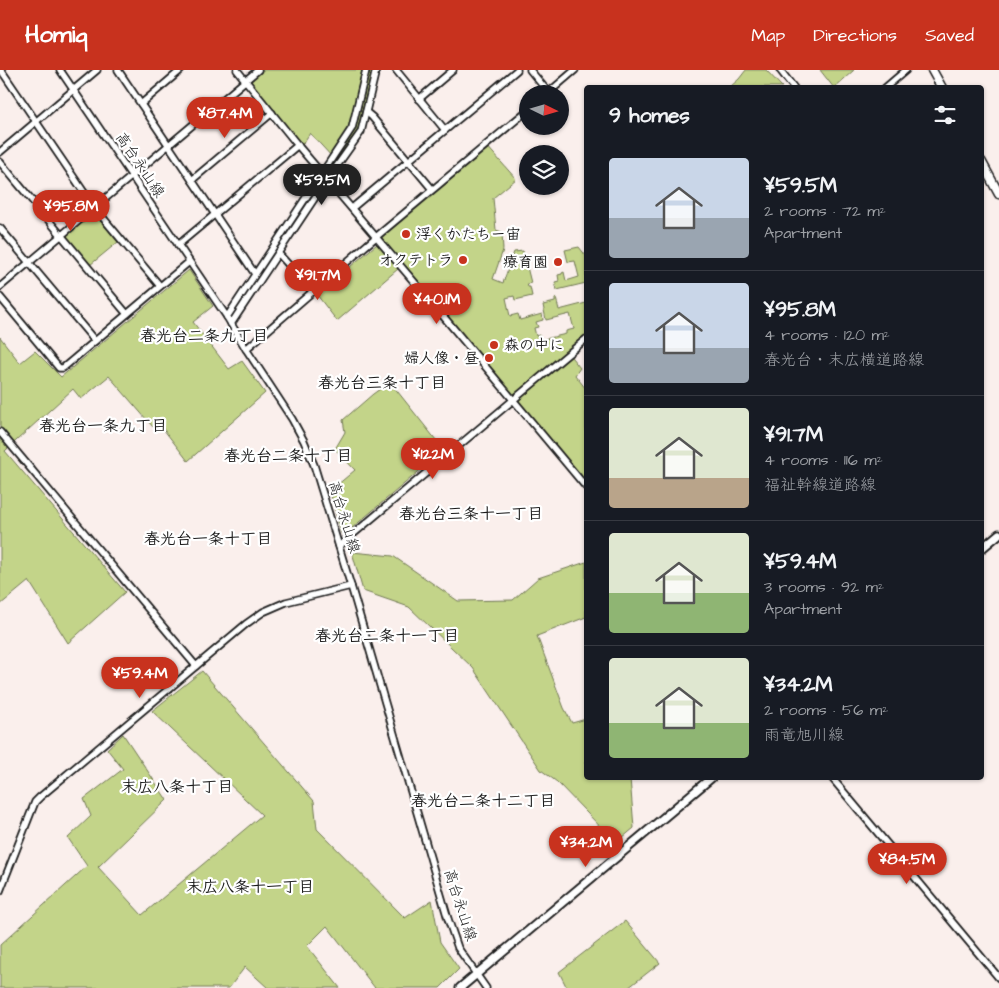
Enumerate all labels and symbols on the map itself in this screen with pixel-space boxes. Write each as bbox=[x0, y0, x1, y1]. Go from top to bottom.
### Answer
north arrow bbox=[519, 85, 569, 135]
pin: ¥87.4M bbox=[184, 97, 266, 139]
street label: 高台永山線 bbox=[110, 128, 170, 202]
pin: ¥59.5M bbox=[281, 164, 363, 206]
pin: ¥95.8M bbox=[30, 190, 112, 232]
place label: 浮くかたちー宙 bbox=[416, 224, 521, 245]
marker: 浮くかたちー宙 bbox=[400, 228, 412, 240]
place label: オクテトラ bbox=[379, 250, 453, 271]
place label: 療育園 bbox=[503, 252, 548, 273]
marker: オクテトラ bbox=[457, 254, 469, 266]
marker: 療育園 bbox=[552, 256, 564, 268]
pin: ¥91.7M bbox=[277, 258, 359, 301]
pin: ¥40.1M bbox=[396, 282, 478, 325]
district label: 春光台二条九丁目 bbox=[140, 325, 268, 347]
place label: 森の中に bbox=[504, 335, 564, 356]
marker: 森の中に bbox=[488, 339, 500, 351]
place label: 婦人像・昼 bbox=[404, 348, 479, 369]
marker: 婦人像・昼 bbox=[483, 352, 495, 364]
district label: 春光台三条十丁目 bbox=[318, 372, 446, 394]
district label: 春光台一条九丁目 bbox=[39, 415, 167, 437]
pin: ¥122M bbox=[398, 438, 468, 480]
district label: 春光台二条十丁目 bbox=[224, 445, 352, 467]
street label: 高台永山線 bbox=[323, 478, 365, 556]
district label: 春光台三条十一丁目 bbox=[399, 503, 543, 525]
district label: 春光台一条十丁目 bbox=[144, 528, 272, 550]
district label: 春光台二条十一丁目 bbox=[315, 625, 459, 647]
pin: ¥59.4M bbox=[99, 656, 181, 699]
district label: 末広八条十丁目 bbox=[121, 776, 233, 798]
district label: 春光台二条十二丁目 bbox=[411, 790, 555, 812]
pin: ¥34.2M bbox=[545, 826, 627, 868]
pin: ¥84.5M bbox=[866, 842, 948, 885]
street label: 高台永山線 bbox=[438, 866, 482, 944]
district label: 末広八条十一丁目 bbox=[186, 876, 314, 898]

